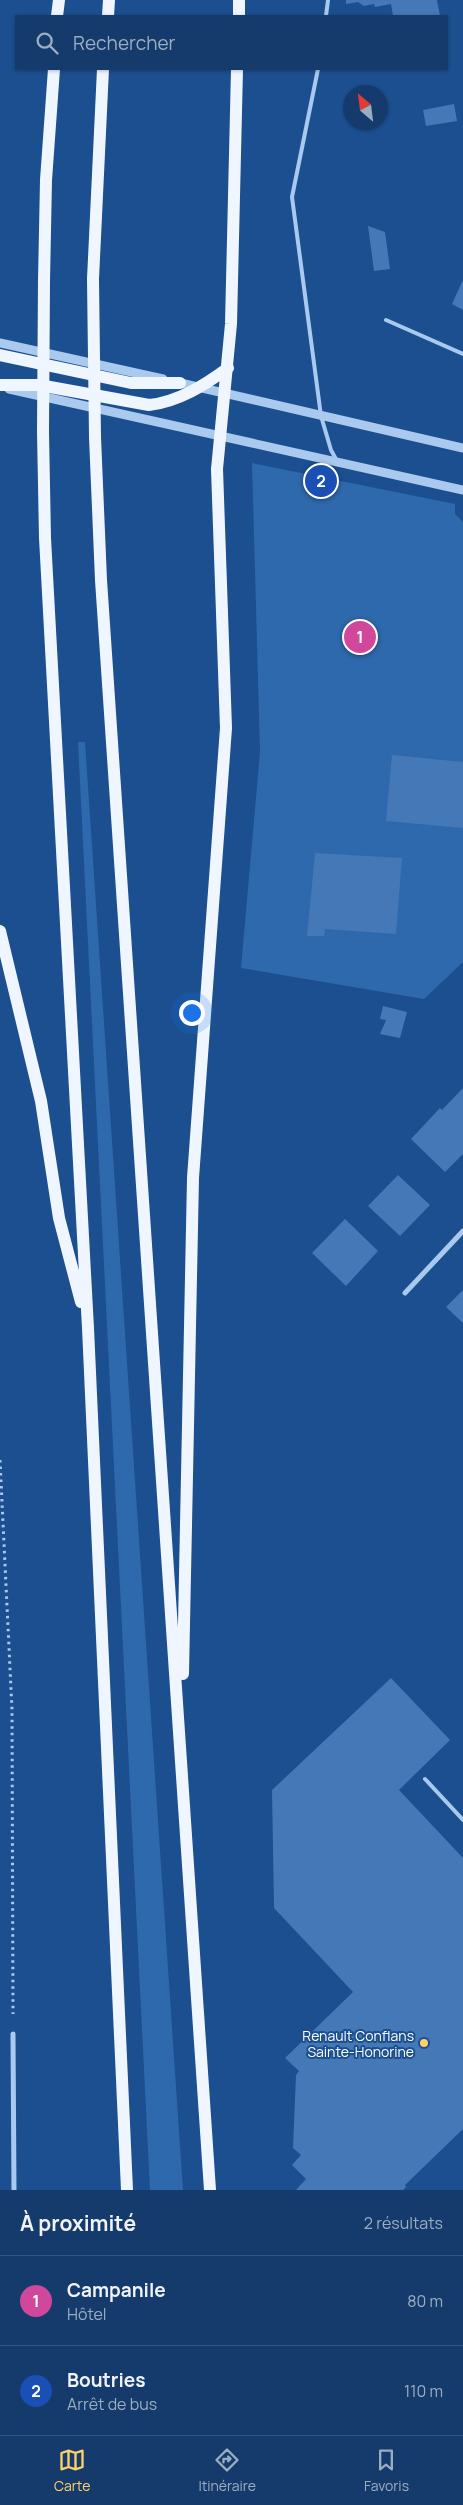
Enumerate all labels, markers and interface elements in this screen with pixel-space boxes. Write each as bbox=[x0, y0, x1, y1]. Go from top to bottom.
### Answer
search box bbox=[15, 15, 448, 70]
icon: search bbox=[33, 29, 61, 57]
text: Rechercher bbox=[73, 30, 175, 56]
north arrow bbox=[343, 85, 388, 130]
pin: 2 bbox=[305, 462, 337, 500]
pin: 1 bbox=[344, 618, 376, 656]
your location bbox=[179, 1000, 205, 1026]
place label: Renault Conflans Sainte-Honorine bbox=[302, 2026, 414, 2061]
marker: Renault Conflans Sainte-Honorine bbox=[418, 2037, 430, 2049]
text: À proximité bbox=[20, 2209, 136, 2237]
text: 2 résultats bbox=[364, 2212, 443, 2234]
text: Campanile bbox=[67, 2277, 166, 2303]
text: 1 bbox=[32, 2290, 40, 2312]
text: 80 m bbox=[407, 2290, 443, 2312]
text: Hôtel bbox=[67, 2303, 107, 2325]
text: Boutries bbox=[67, 2367, 145, 2393]
text: 2 bbox=[31, 2380, 41, 2402]
text: 110 m bbox=[404, 2380, 443, 2402]
text: Arrêt de bus bbox=[67, 2393, 157, 2415]
tab: Carte bbox=[54, 2446, 90, 2495]
tab: Itinéraire bbox=[198, 2446, 256, 2495]
tab: Favoris bbox=[364, 2446, 409, 2495]

